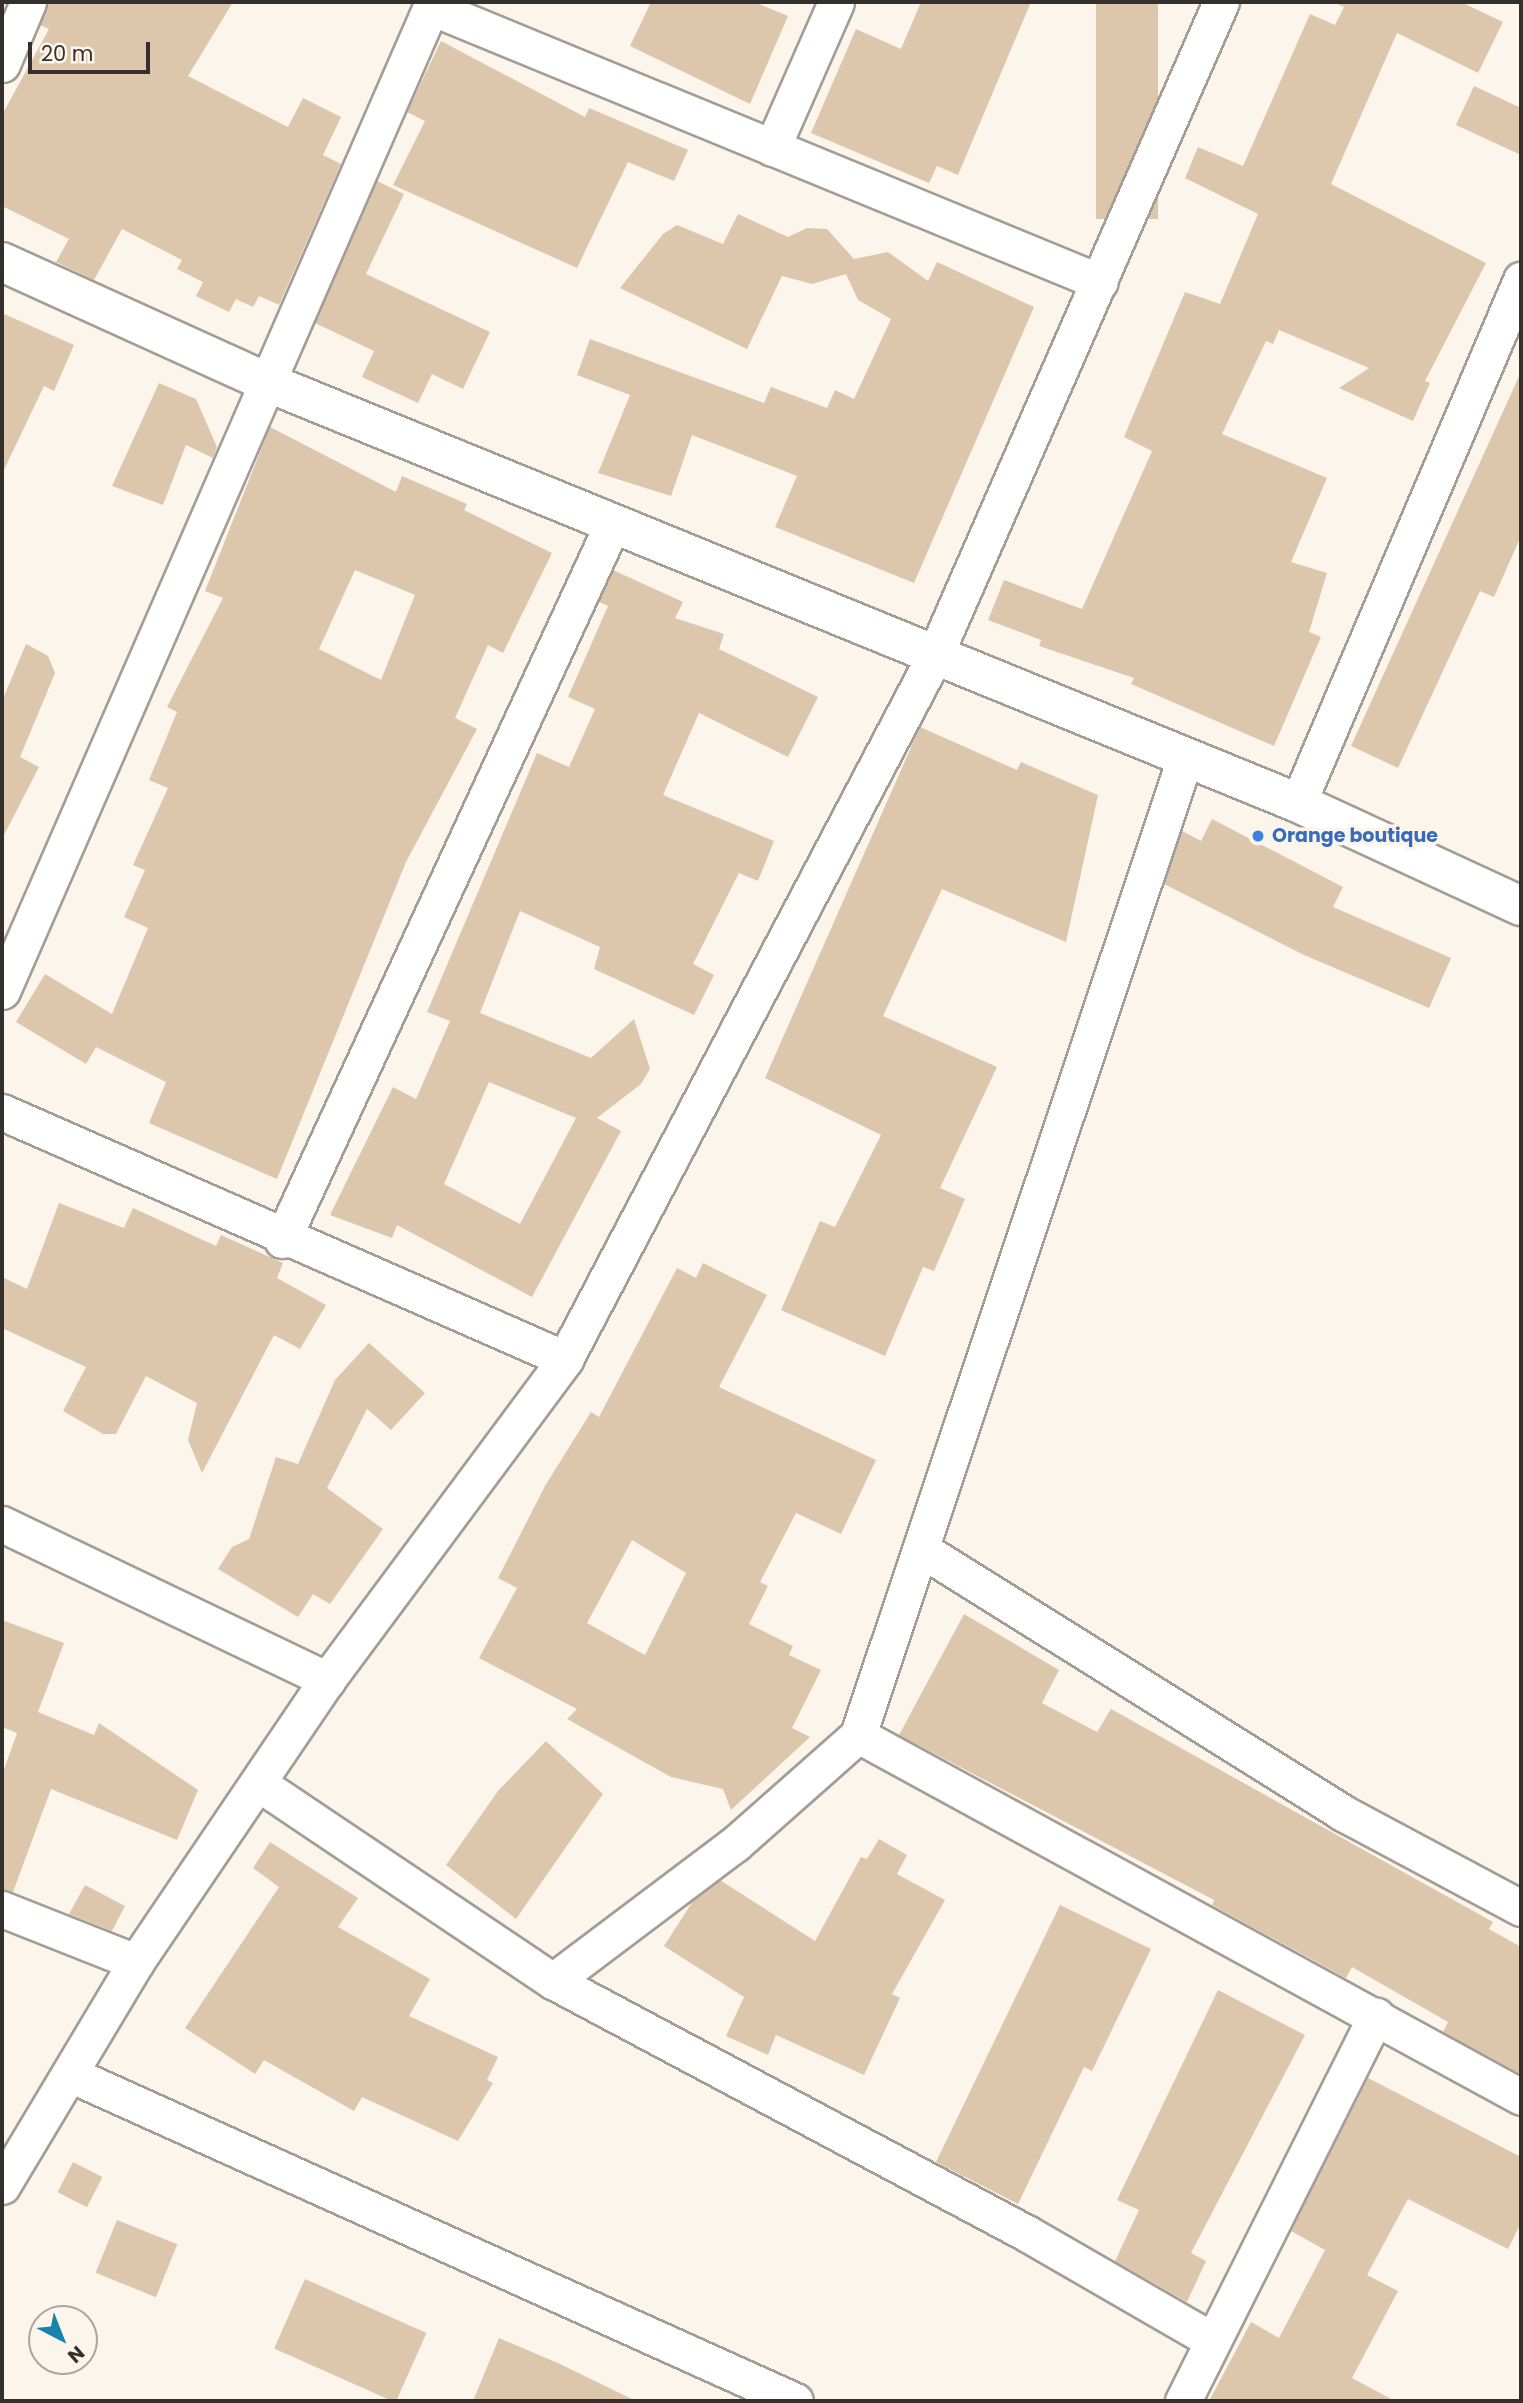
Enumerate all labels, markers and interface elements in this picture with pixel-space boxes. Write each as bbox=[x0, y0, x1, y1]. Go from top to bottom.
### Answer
scale bar bbox=[32, 28, 154, 72]
text: 20 m bbox=[41, 39, 94, 68]
place label: Orange boutique bbox=[1272, 825, 1438, 847]
marker: Orange boutique bbox=[1250, 828, 1266, 844]
north arrow bbox=[28, 2305, 98, 2375]
text: N bbox=[62, 2340, 90, 2369]

